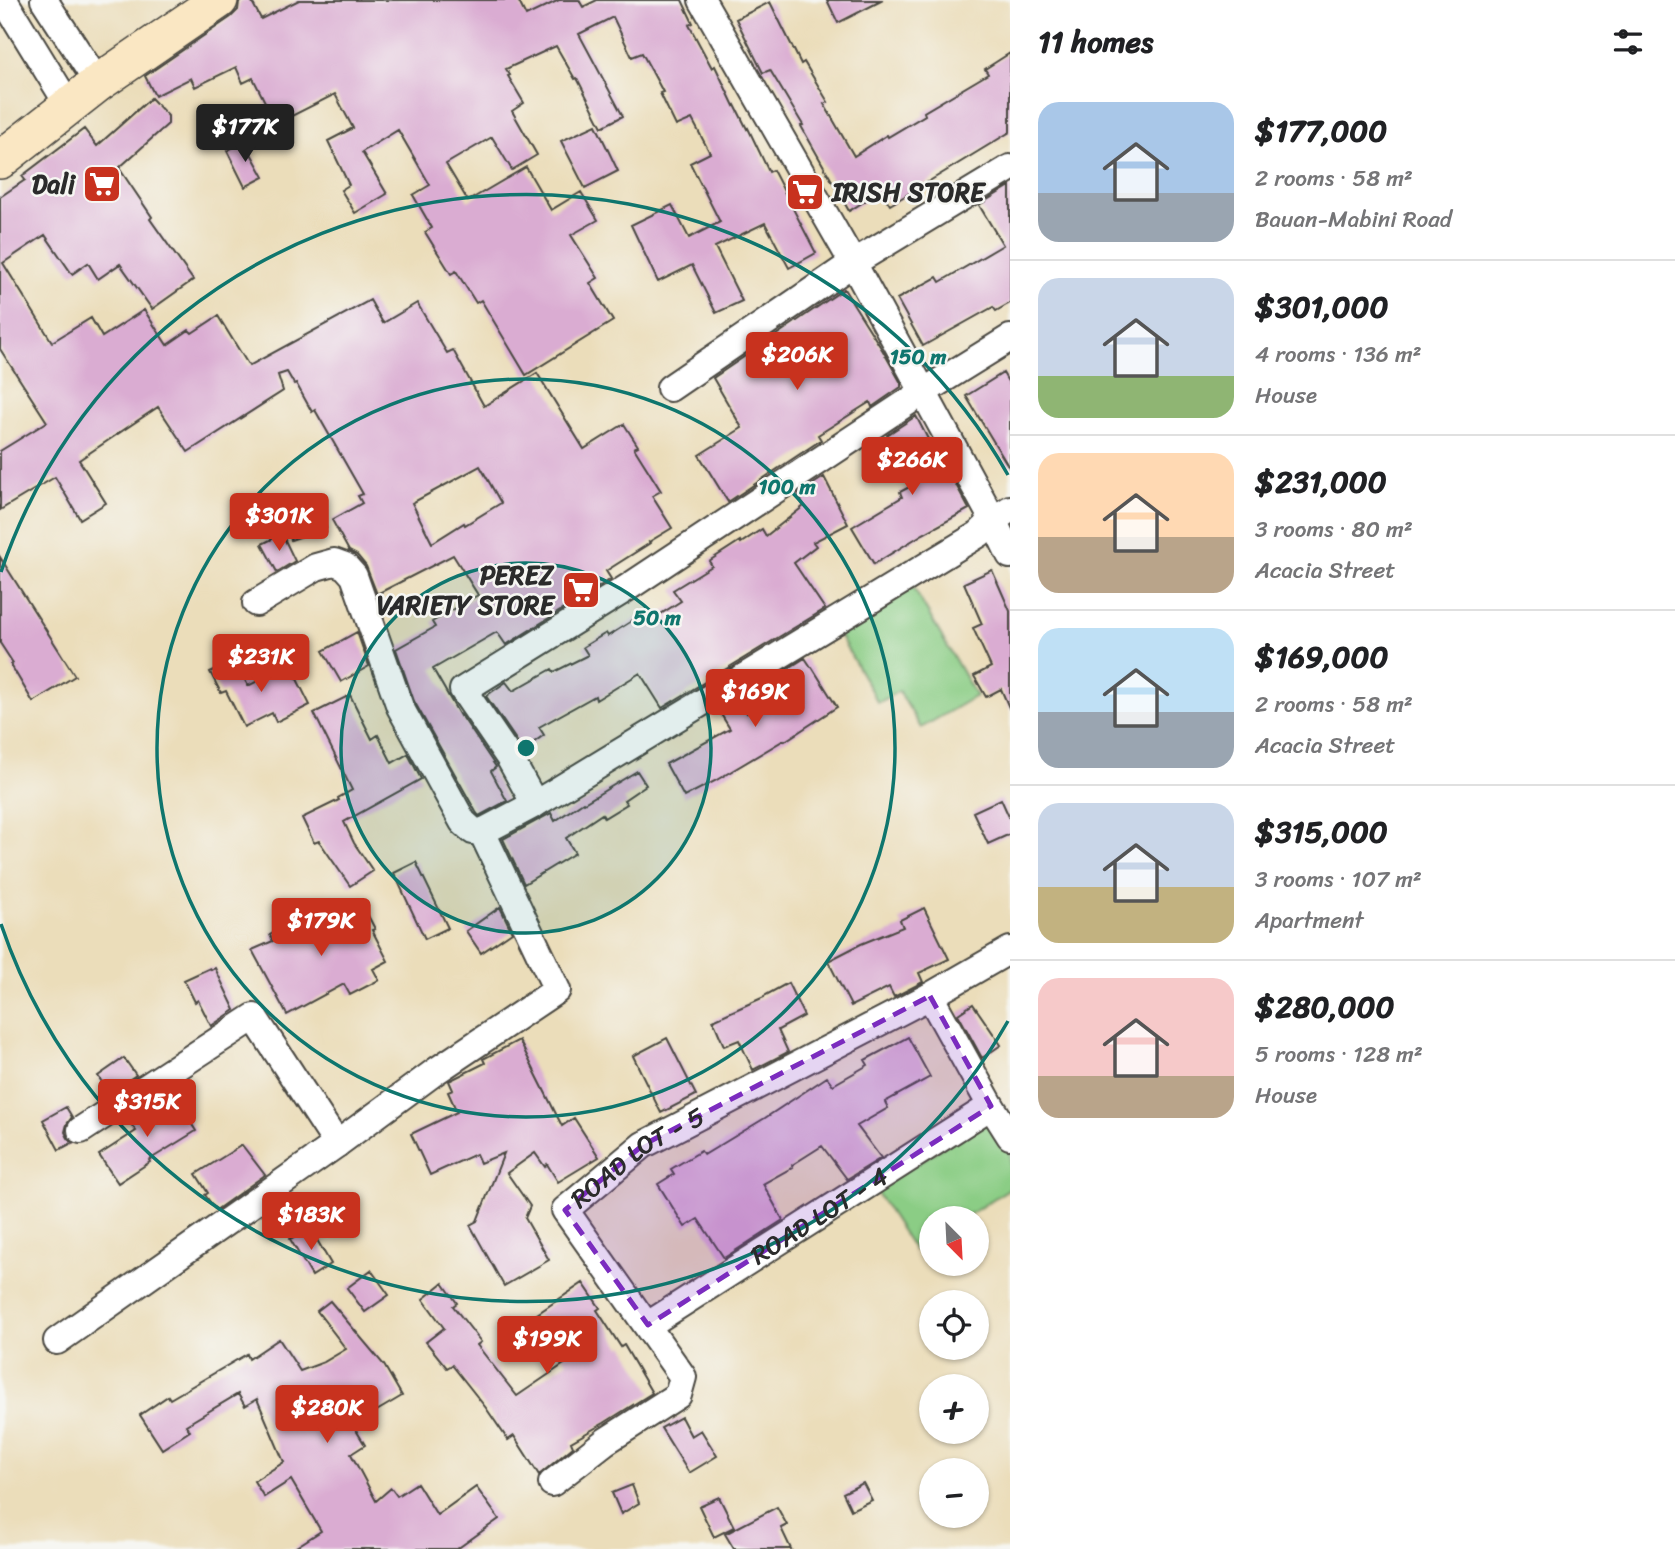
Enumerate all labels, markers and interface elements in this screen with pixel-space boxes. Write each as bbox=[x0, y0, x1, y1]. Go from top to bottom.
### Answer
text: 11 homes bbox=[1038, 15, 1153, 69]
icon: filters bbox=[1609, 23, 1647, 61]
pin: $177K bbox=[196, 104, 294, 164]
text: $177,000 bbox=[1255, 104, 1387, 158]
text: $177K bbox=[212, 106, 278, 147]
icon: home bbox=[1094, 130, 1178, 214]
text: 2 rooms · 58 m² bbox=[1255, 158, 1413, 199]
place label: Dali bbox=[32, 161, 77, 207]
supermarket icon: Dali bbox=[81, 163, 123, 205]
place label: IRISH STORE bbox=[830, 169, 987, 215]
supermarket icon: IRISH STORE bbox=[784, 171, 826, 213]
text: Bauan-Mabini Road bbox=[1255, 199, 1452, 240]
text: $301,000 bbox=[1255, 280, 1388, 334]
icon: home bbox=[1094, 306, 1178, 390]
pin: $206K bbox=[748, 332, 846, 392]
text: $206K bbox=[762, 334, 832, 375]
text: 4 rooms · 136 m² bbox=[1255, 334, 1422, 375]
text: 150 m bbox=[890, 338, 947, 376]
text: House bbox=[1255, 375, 1317, 416]
pin: $266K bbox=[863, 438, 961, 497]
text: $266K bbox=[878, 439, 946, 480]
text: $231,000 bbox=[1255, 455, 1387, 509]
text: 100 m bbox=[758, 468, 816, 506]
icon: home bbox=[1094, 481, 1178, 565]
pin: $301K bbox=[230, 494, 328, 553]
text: $301K bbox=[246, 495, 312, 536]
text: 3 rooms · 80 m² bbox=[1255, 509, 1413, 550]
text: Acacia Street bbox=[1255, 550, 1395, 591]
place label: PEREZ VARIETY STORE bbox=[377, 552, 557, 628]
supermarket icon: PEREZ VARIETY STORE bbox=[560, 569, 602, 611]
text: 50 m bbox=[633, 599, 682, 637]
text: $169,000 bbox=[1255, 630, 1388, 684]
pin: $231K bbox=[212, 634, 310, 694]
text: $231K bbox=[228, 636, 294, 677]
icon: home bbox=[1094, 656, 1178, 740]
pin: $169K bbox=[706, 670, 804, 729]
text: $169K bbox=[722, 671, 788, 712]
text: 2 rooms · 58 m² bbox=[1255, 684, 1413, 725]
text: Acacia Street bbox=[1255, 725, 1395, 766]
centre of rings bbox=[514, 736, 538, 760]
text: $315,000 bbox=[1255, 805, 1388, 859]
icon: home bbox=[1094, 831, 1178, 915]
text: 3 rooms · 107 m² bbox=[1255, 859, 1422, 900]
pin: $179K bbox=[272, 898, 370, 958]
text: $179K bbox=[288, 900, 354, 941]
text: Apartment bbox=[1255, 900, 1364, 941]
text: $280,000 bbox=[1255, 980, 1395, 1034]
icon: home bbox=[1094, 1006, 1178, 1090]
text: 5 rooms · 128 m² bbox=[1255, 1034, 1423, 1075]
text: House bbox=[1255, 1075, 1317, 1116]
pin: $315K bbox=[98, 1080, 196, 1139]
text: $315K bbox=[114, 1081, 180, 1122]
street label: ROAD LOT - 5 bbox=[559, 1094, 713, 1220]
street label: ROAD LOT - 4 bbox=[741, 1154, 898, 1277]
pin: $183K bbox=[262, 1192, 360, 1252]
text: $183K bbox=[278, 1194, 344, 1235]
north arrow bbox=[919, 1206, 989, 1276]
map controls bbox=[919, 1206, 989, 1528]
button: locate bbox=[919, 1290, 989, 1360]
pin: $199K bbox=[498, 1316, 596, 1376]
text: $199K bbox=[513, 1318, 581, 1359]
button: + bbox=[919, 1374, 989, 1444]
pin: $280K bbox=[278, 1386, 376, 1445]
text: $280K bbox=[291, 1387, 363, 1428]
button: − bbox=[919, 1458, 989, 1528]

